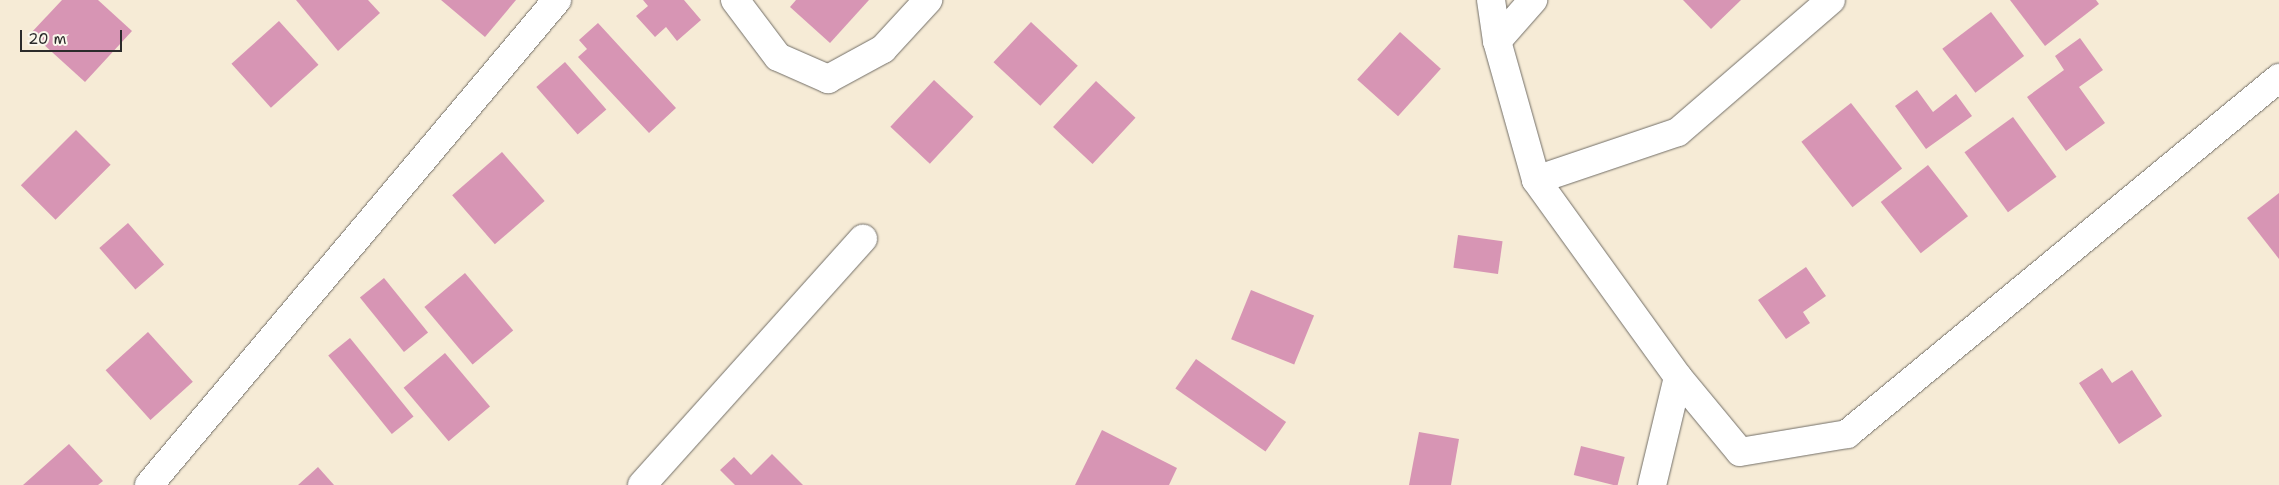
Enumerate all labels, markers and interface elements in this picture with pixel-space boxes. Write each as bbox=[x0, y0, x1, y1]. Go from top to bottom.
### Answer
scale bar bbox=[22, 20, 125, 52]
text: 20 m bbox=[28, 29, 67, 49]

